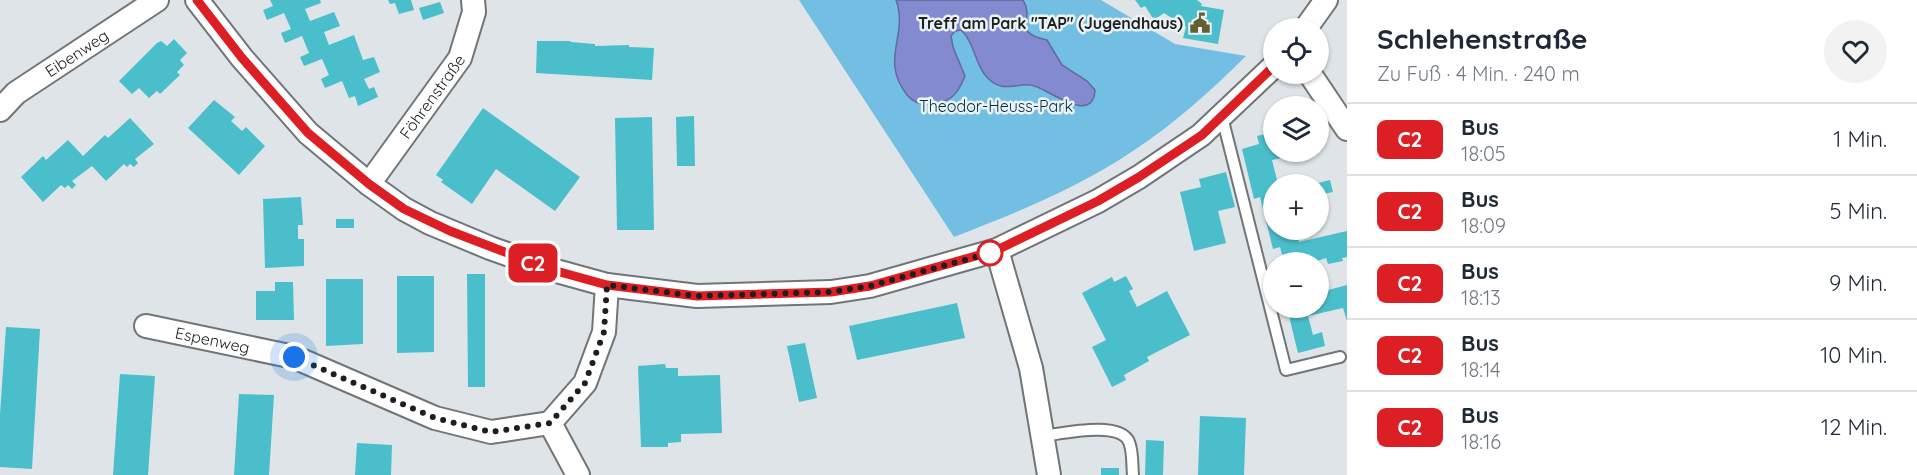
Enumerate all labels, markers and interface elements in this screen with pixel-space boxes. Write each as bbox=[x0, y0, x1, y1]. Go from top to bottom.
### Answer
public building icon: Treff am Park "TAP" (Jugendhaus) bbox=[1188, 11, 1212, 35]
place label: Treff am Park "TAP" (Jugendhaus) bbox=[918, 13, 1183, 33]
map controls bbox=[1263, 18, 1329, 318]
button: locate bbox=[1263, 18, 1329, 84]
button: heart bbox=[1824, 20, 1887, 83]
text: Schlehenstraße bbox=[1377, 21, 1588, 56]
street label: Eibenweg bbox=[41, 25, 112, 81]
street label: Föhrenstraße bbox=[395, 50, 469, 143]
text: Zu Fuß · 4 Min. · 240 m bbox=[1377, 61, 1580, 86]
park label: Theodor-Heuss-Park bbox=[919, 96, 1073, 116]
button: layers bbox=[1263, 96, 1329, 162]
text: Bus bbox=[1461, 113, 1499, 141]
text: 1 Min. bbox=[1833, 125, 1887, 153]
text: C2 bbox=[1397, 126, 1423, 152]
text: 18:05 bbox=[1461, 141, 1506, 166]
button: + bbox=[1263, 174, 1329, 240]
text: Bus bbox=[1461, 185, 1499, 213]
text: 5 Min. bbox=[1829, 197, 1887, 225]
text: C2 bbox=[1397, 198, 1423, 224]
text: 18:09 bbox=[1461, 213, 1506, 238]
unlabelled marker bbox=[977, 240, 1003, 266]
line badge: C2 bbox=[506, 244, 560, 282]
text: C2 bbox=[520, 250, 546, 276]
button: − bbox=[1263, 252, 1329, 318]
text: Bus bbox=[1461, 257, 1499, 285]
text: 9 Min. bbox=[1829, 269, 1887, 297]
text: C2 bbox=[1397, 270, 1423, 296]
text: 18:13 bbox=[1461, 285, 1501, 310]
street label: Espenweg bbox=[174, 322, 252, 357]
text: Bus bbox=[1461, 329, 1499, 357]
text: 10 Min. bbox=[1820, 341, 1887, 369]
your location bbox=[279, 342, 309, 372]
text: C2 bbox=[1397, 342, 1423, 368]
text: 18:14 bbox=[1461, 357, 1501, 382]
text: Bus bbox=[1461, 401, 1499, 429]
text: 12 Min. bbox=[1821, 413, 1887, 441]
text: C2 bbox=[1397, 414, 1423, 440]
text: 18:16 bbox=[1461, 429, 1501, 454]

